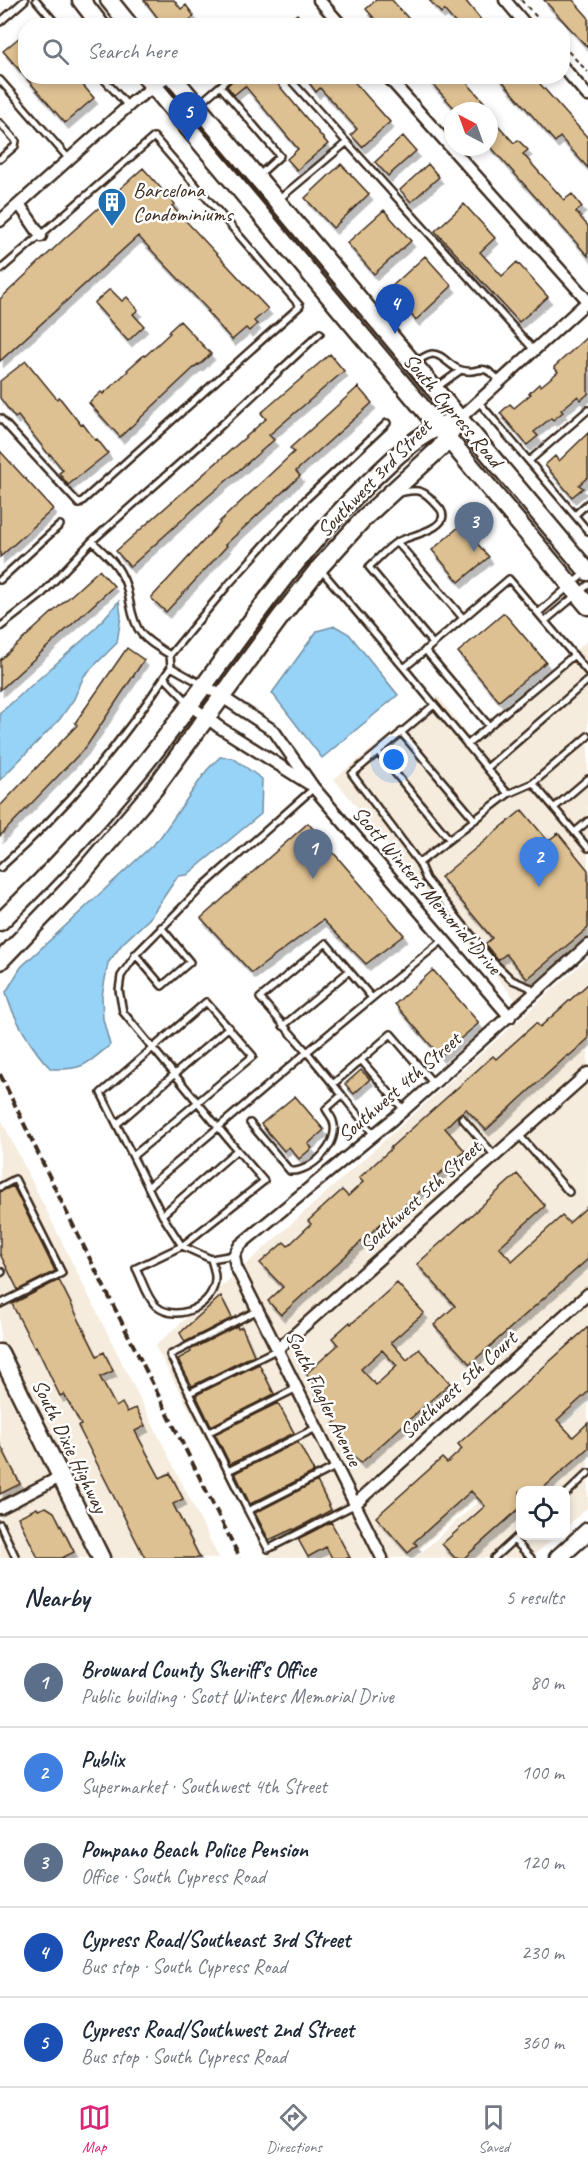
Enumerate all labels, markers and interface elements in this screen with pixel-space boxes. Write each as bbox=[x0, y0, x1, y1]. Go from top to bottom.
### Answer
search box bbox=[18, 18, 570, 84]
icon: search bbox=[39, 35, 72, 68]
text: Search here bbox=[87, 37, 177, 65]
pin: 5 bbox=[168, 92, 207, 142]
north arrow bbox=[444, 102, 498, 156]
place label: Barcelona Condominiums bbox=[133, 177, 234, 227]
building icon: Barcelona Condominiums bbox=[96, 186, 128, 228]
pin: 4 bbox=[376, 284, 414, 334]
street label: South Cypress Road bbox=[398, 348, 511, 475]
street label: Southwest 3rd Street bbox=[311, 412, 438, 542]
pin: 3 bbox=[454, 502, 494, 552]
your location bbox=[379, 745, 408, 774]
street label: Scott Winters Memorial Drive bbox=[347, 800, 508, 980]
pin: 1 bbox=[294, 830, 332, 879]
pin: 2 bbox=[520, 838, 558, 887]
street label: Southwest 4th Street bbox=[332, 1025, 468, 1148]
street label: Southwest 5th Street bbox=[354, 1133, 488, 1257]
street label: Southwest 5th Court bbox=[394, 1324, 524, 1445]
street label: South Flagler Avenue bbox=[280, 1326, 369, 1472]
street label: South Dixie Highway bbox=[26, 1375, 114, 1519]
map controls bbox=[516, 1486, 570, 1540]
button: locate bbox=[516, 1486, 570, 1540]
text: Nearby bbox=[24, 1581, 89, 1614]
text: 5 results bbox=[505, 1585, 564, 1610]
text: Broward County Sheriff's Office bbox=[81, 1656, 316, 1684]
text: 1 bbox=[39, 1670, 48, 1695]
text: 80 m bbox=[530, 1670, 564, 1695]
text: Public building · Scott Winters Memorial Drive bbox=[81, 1684, 394, 1709]
text: Publix bbox=[81, 1746, 124, 1774]
text: 2 bbox=[39, 1760, 48, 1785]
text: 100 m bbox=[521, 1760, 564, 1785]
text: Supermarket · Southwest 4th Street bbox=[81, 1774, 327, 1799]
text: Pompano Beach Police Pension bbox=[81, 1836, 308, 1864]
text: 3 bbox=[39, 1850, 48, 1875]
text: 120 m bbox=[521, 1850, 564, 1875]
text: Office · South Cypress Road bbox=[81, 1864, 265, 1889]
text: Cypress Road/Southeast 3rd Street bbox=[81, 1926, 350, 1954]
text: 4 bbox=[39, 1940, 48, 1965]
text: 230 m bbox=[521, 1940, 564, 1965]
text: Bus stop · South Cypress Road bbox=[81, 1954, 286, 1979]
text: Cypress Road/Southwest 2nd Street bbox=[81, 2016, 354, 2044]
text: 5 bbox=[39, 2030, 48, 2055]
text: 360 m bbox=[521, 2030, 564, 2055]
text: Bus stop · South Cypress Road bbox=[81, 2044, 286, 2069]
tab: Map bbox=[78, 2101, 111, 2157]
tab: Directions bbox=[266, 2101, 322, 2157]
tab: Saved bbox=[477, 2101, 510, 2157]

